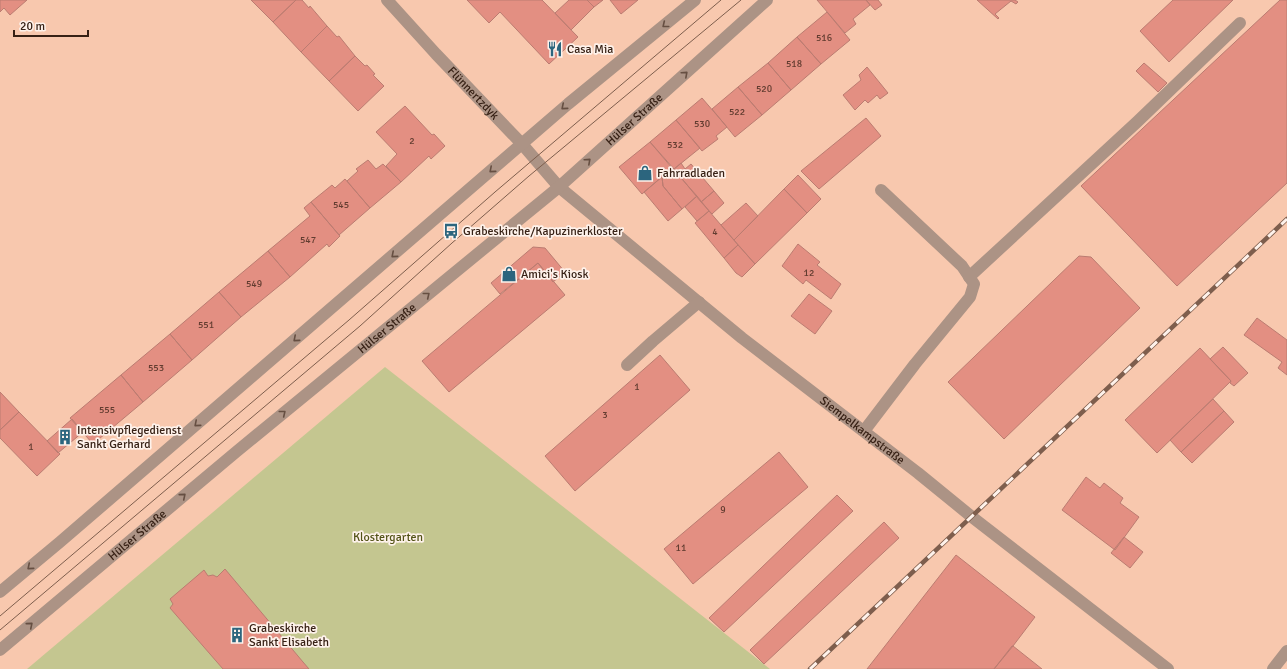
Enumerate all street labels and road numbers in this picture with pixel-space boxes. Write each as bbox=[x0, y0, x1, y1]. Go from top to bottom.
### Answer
street label: Flünnertzdyk bbox=[445, 63, 502, 123]
street label: Hülser Straße bbox=[603, 90, 666, 149]
street label: Hülser Straße bbox=[354, 300, 419, 357]
street label: Siempelkampstraße bbox=[817, 393, 908, 468]
street label: Hülser Straße bbox=[105, 506, 169, 564]

